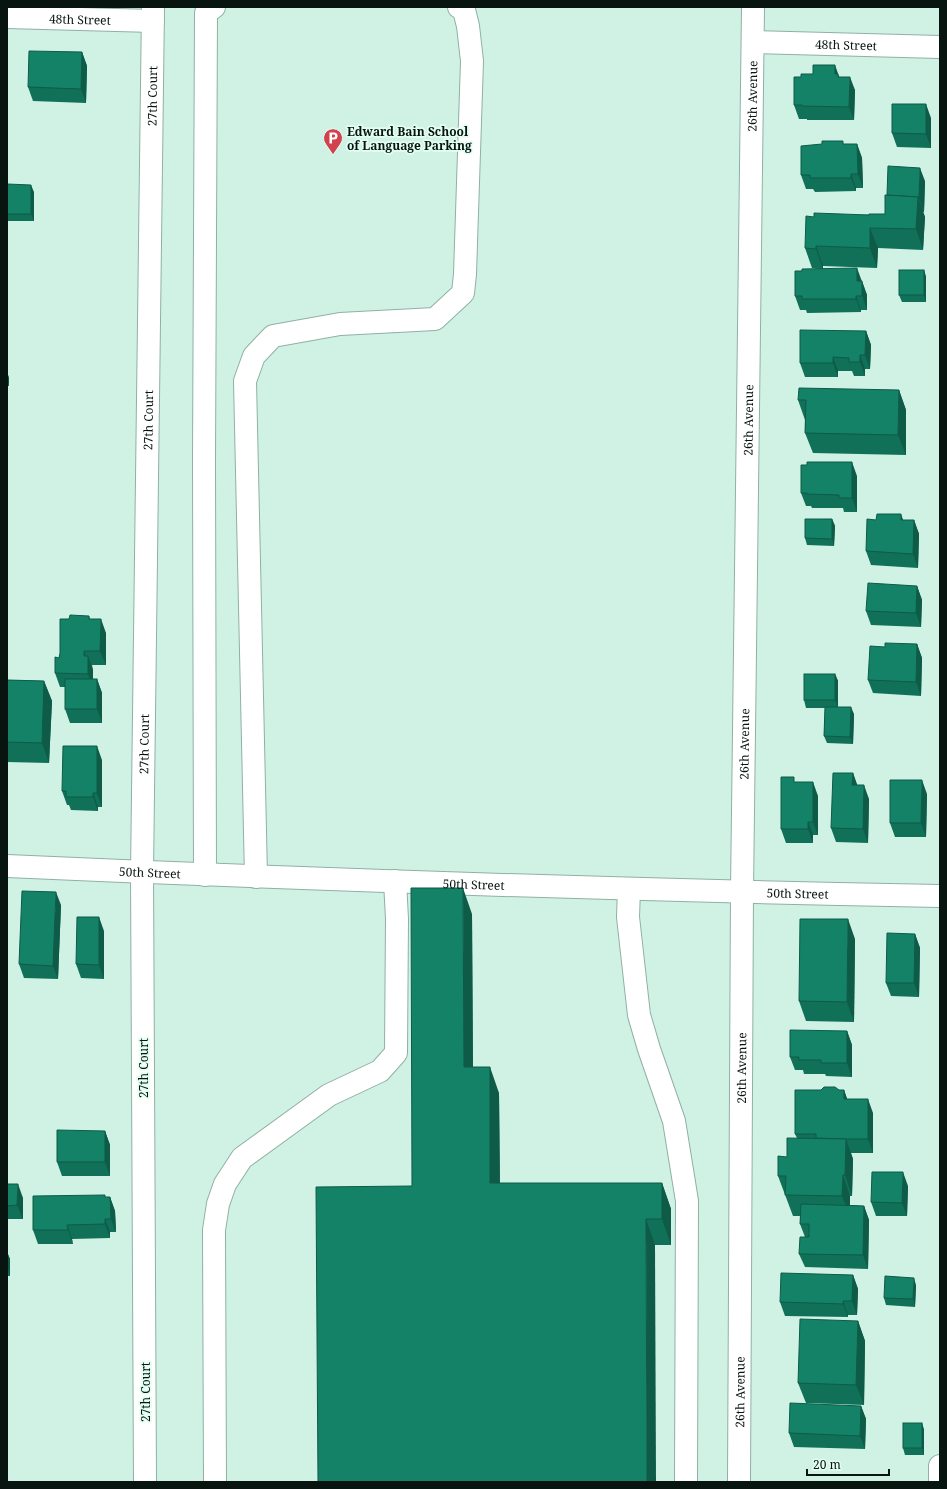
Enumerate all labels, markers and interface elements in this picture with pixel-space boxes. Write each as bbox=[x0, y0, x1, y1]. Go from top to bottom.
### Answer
street label: 48th Street bbox=[49, 10, 111, 28]
street label: 48th Street bbox=[815, 35, 877, 54]
street label: 26th Avenue bbox=[743, 60, 761, 132]
street label: 27th Court bbox=[143, 66, 161, 126]
place label: Edward Bain School of Language Parking bbox=[347, 123, 472, 154]
parking icon: Edward Bain School of Language Parking bbox=[322, 127, 344, 155]
street label: 26th Avenue bbox=[739, 384, 757, 456]
street label: 27th Court bbox=[139, 390, 157, 450]
street label: 26th Avenue bbox=[735, 708, 753, 780]
street label: 27th Court bbox=[135, 714, 153, 774]
street label: 50th Street bbox=[119, 862, 181, 882]
street label: 50th Street bbox=[442, 875, 505, 893]
street label: 50th Street bbox=[766, 884, 829, 902]
street label: 26th Avenue bbox=[732, 1032, 750, 1104]
street label: 27th Court bbox=[135, 1038, 152, 1098]
street label: 26th Avenue bbox=[731, 1356, 748, 1428]
street label: 27th Court bbox=[137, 1362, 154, 1422]
scale bar bbox=[807, 1451, 889, 1477]
text: 20 m bbox=[813, 1456, 841, 1473]

